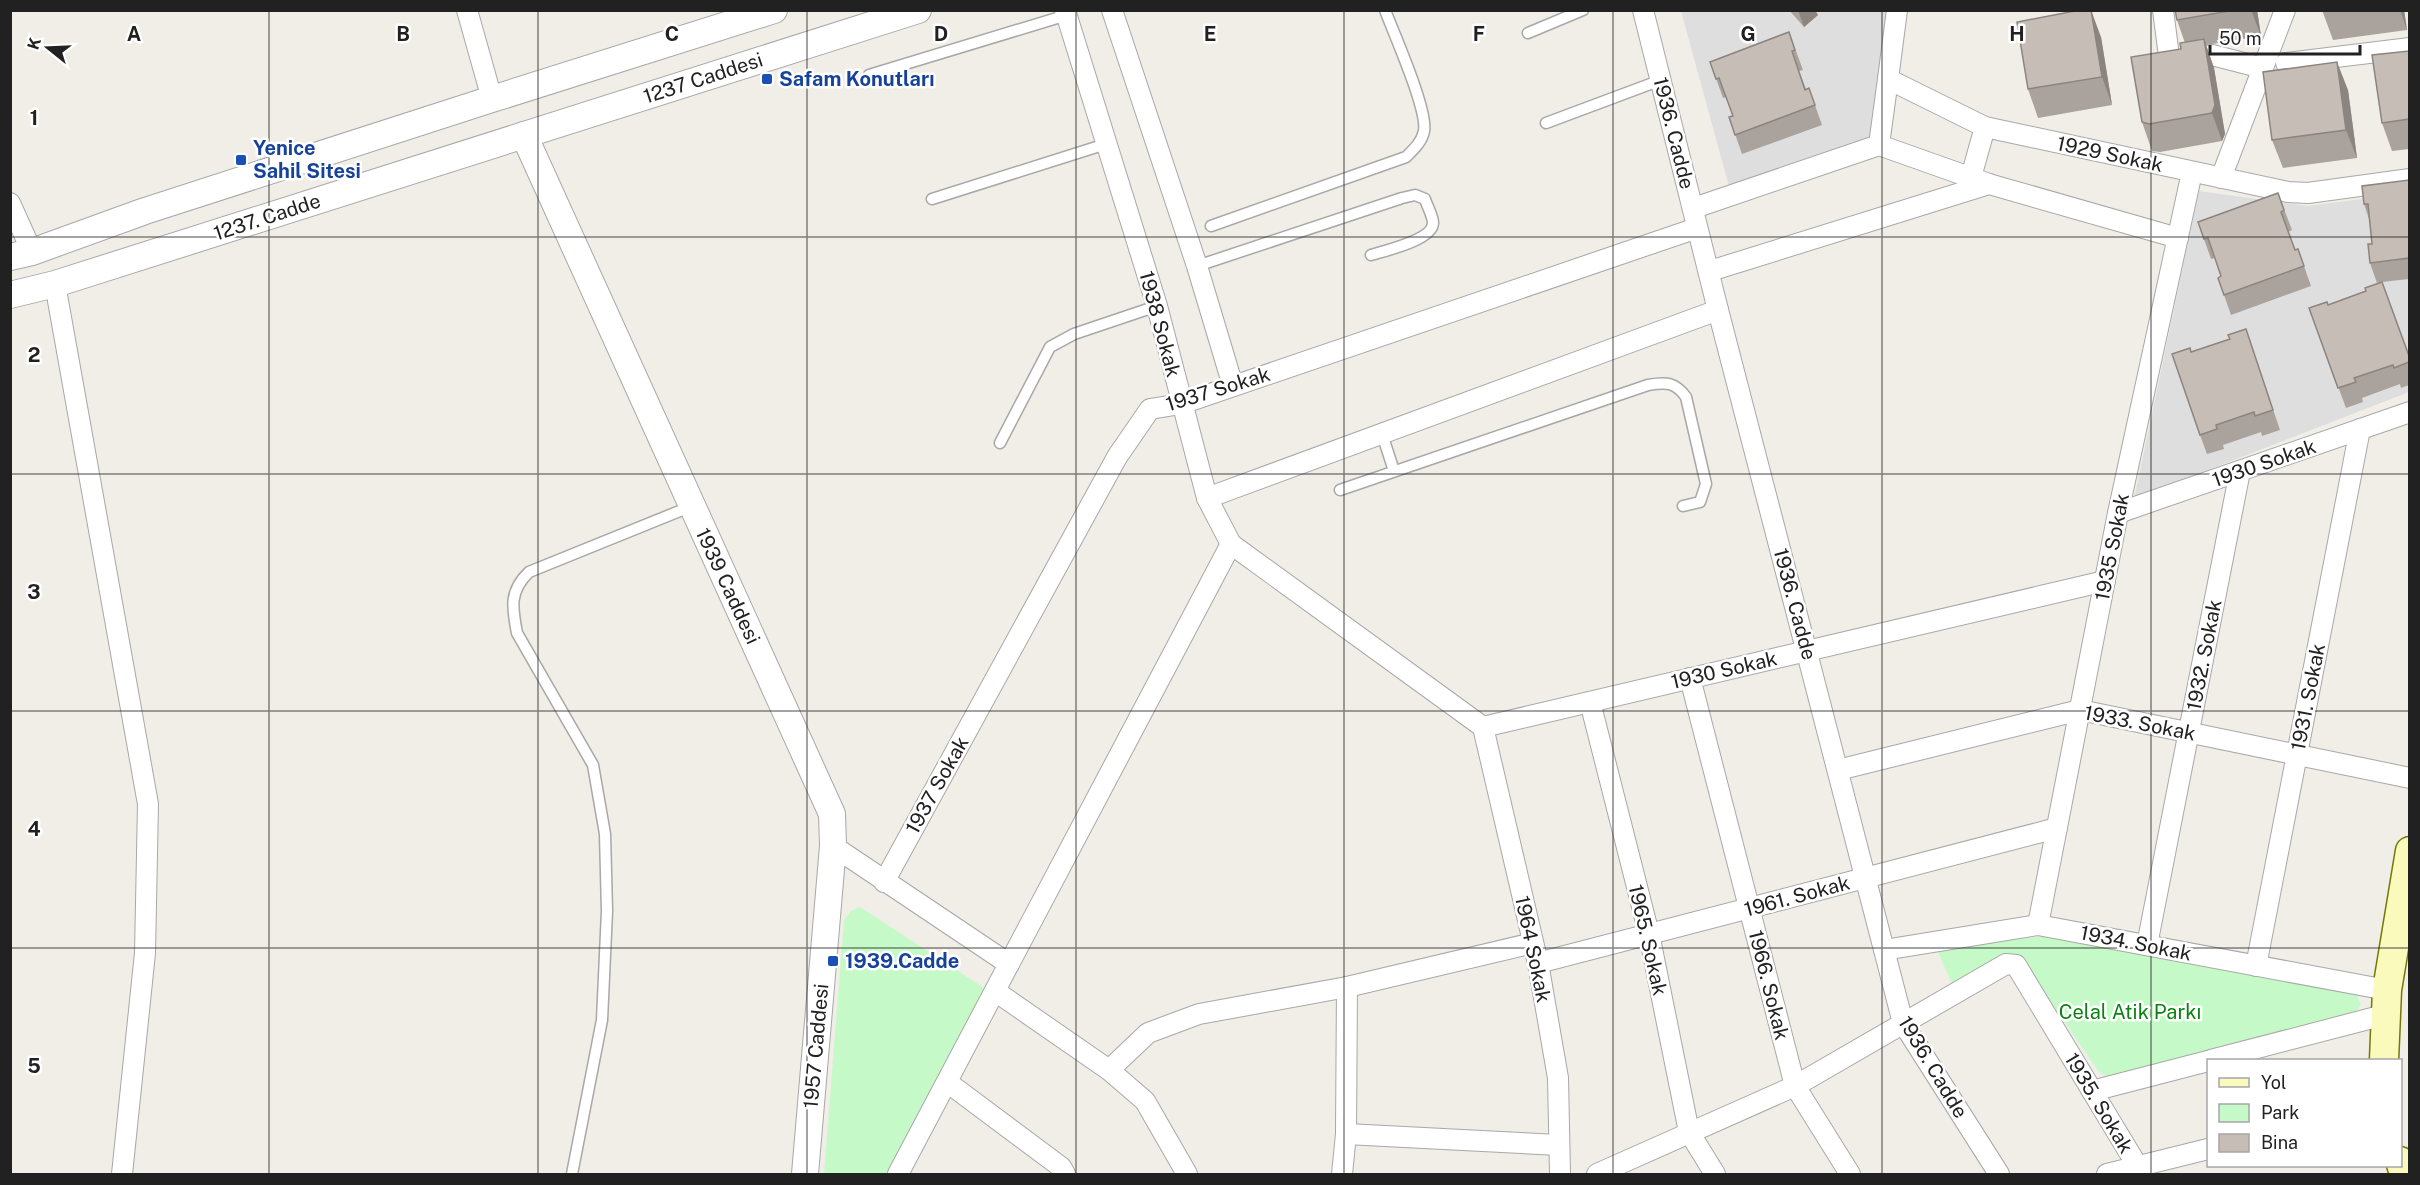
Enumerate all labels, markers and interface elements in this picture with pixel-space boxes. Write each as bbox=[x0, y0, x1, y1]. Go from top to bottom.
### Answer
north arrow bbox=[18, 18, 78, 78]
scale bar bbox=[2210, 18, 2360, 56]
text: A bbox=[127, 22, 141, 46]
text: B bbox=[396, 22, 410, 46]
text: C bbox=[665, 22, 679, 46]
text: D bbox=[934, 22, 948, 46]
text: E bbox=[1204, 22, 1216, 46]
text: F bbox=[1473, 22, 1485, 46]
text: G bbox=[1740, 22, 1756, 46]
text: H bbox=[2009, 22, 2025, 46]
text: 50 m bbox=[2219, 28, 2262, 49]
text: K bbox=[23, 35, 45, 52]
street label: 1237 Caddesi bbox=[640, 47, 766, 109]
place label: Safam Konutları bbox=[779, 67, 934, 91]
marker: Safam Konutları bbox=[760, 72, 774, 86]
street label: 1936. Cadde bbox=[1649, 75, 1699, 191]
text: 1 bbox=[30, 106, 38, 130]
street label: 1929 Sokak bbox=[2055, 131, 2165, 177]
place label: Yenice Sahil Sitesi bbox=[253, 136, 361, 183]
marker: Yenice Sahil Sitesi bbox=[234, 153, 248, 167]
street label: 1237. Cadde bbox=[211, 188, 323, 246]
street label: 1938 Sokak bbox=[1134, 268, 1186, 380]
text: 2 bbox=[28, 343, 40, 367]
street label: 1937 Sokak bbox=[1163, 362, 1273, 416]
street label: 1930 Sokak bbox=[2209, 434, 2319, 492]
street label: 1935 Sokak bbox=[2090, 491, 2134, 603]
street label: 1939 Caddesi bbox=[691, 524, 765, 648]
street label: 1936. Cadde bbox=[1769, 546, 1821, 662]
text: 3 bbox=[27, 580, 41, 604]
street label: 1932. Sokak bbox=[2182, 598, 2226, 712]
street label: 1931. Sokak bbox=[2286, 641, 2330, 753]
street label: 1930 Sokak bbox=[1669, 646, 1779, 694]
street label: 1933. Sokak bbox=[2082, 700, 2198, 746]
street label: 1937 Sokak bbox=[900, 732, 974, 838]
text: 4 bbox=[27, 817, 41, 841]
street label: 1961. Sokak bbox=[1742, 870, 1852, 922]
street label: 1965. Sokak bbox=[1624, 882, 1672, 998]
street label: 1964 Sokak bbox=[1510, 894, 1556, 1004]
street label: 1934. Sokak bbox=[2078, 920, 2194, 966]
street label: 1966. Sokak bbox=[1744, 928, 1794, 1042]
place label: 1939.Cadde bbox=[845, 949, 959, 973]
marker: 1939.Cadde bbox=[826, 954, 840, 968]
street label: 1957 Caddesi bbox=[799, 983, 833, 1109]
park label: Celal Atik Parkı bbox=[2059, 1000, 2201, 1024]
street label: 1936. Cadde bbox=[1893, 1012, 1973, 1122]
street label: 1935. Sokak bbox=[2060, 1048, 2138, 1158]
text: 5 bbox=[27, 1054, 41, 1078]
legend bbox=[2207, 1059, 2402, 1167]
text: Yol bbox=[2261, 1072, 2286, 1093]
text: Park bbox=[2261, 1102, 2299, 1123]
text: Bina bbox=[2261, 1132, 2298, 1153]

